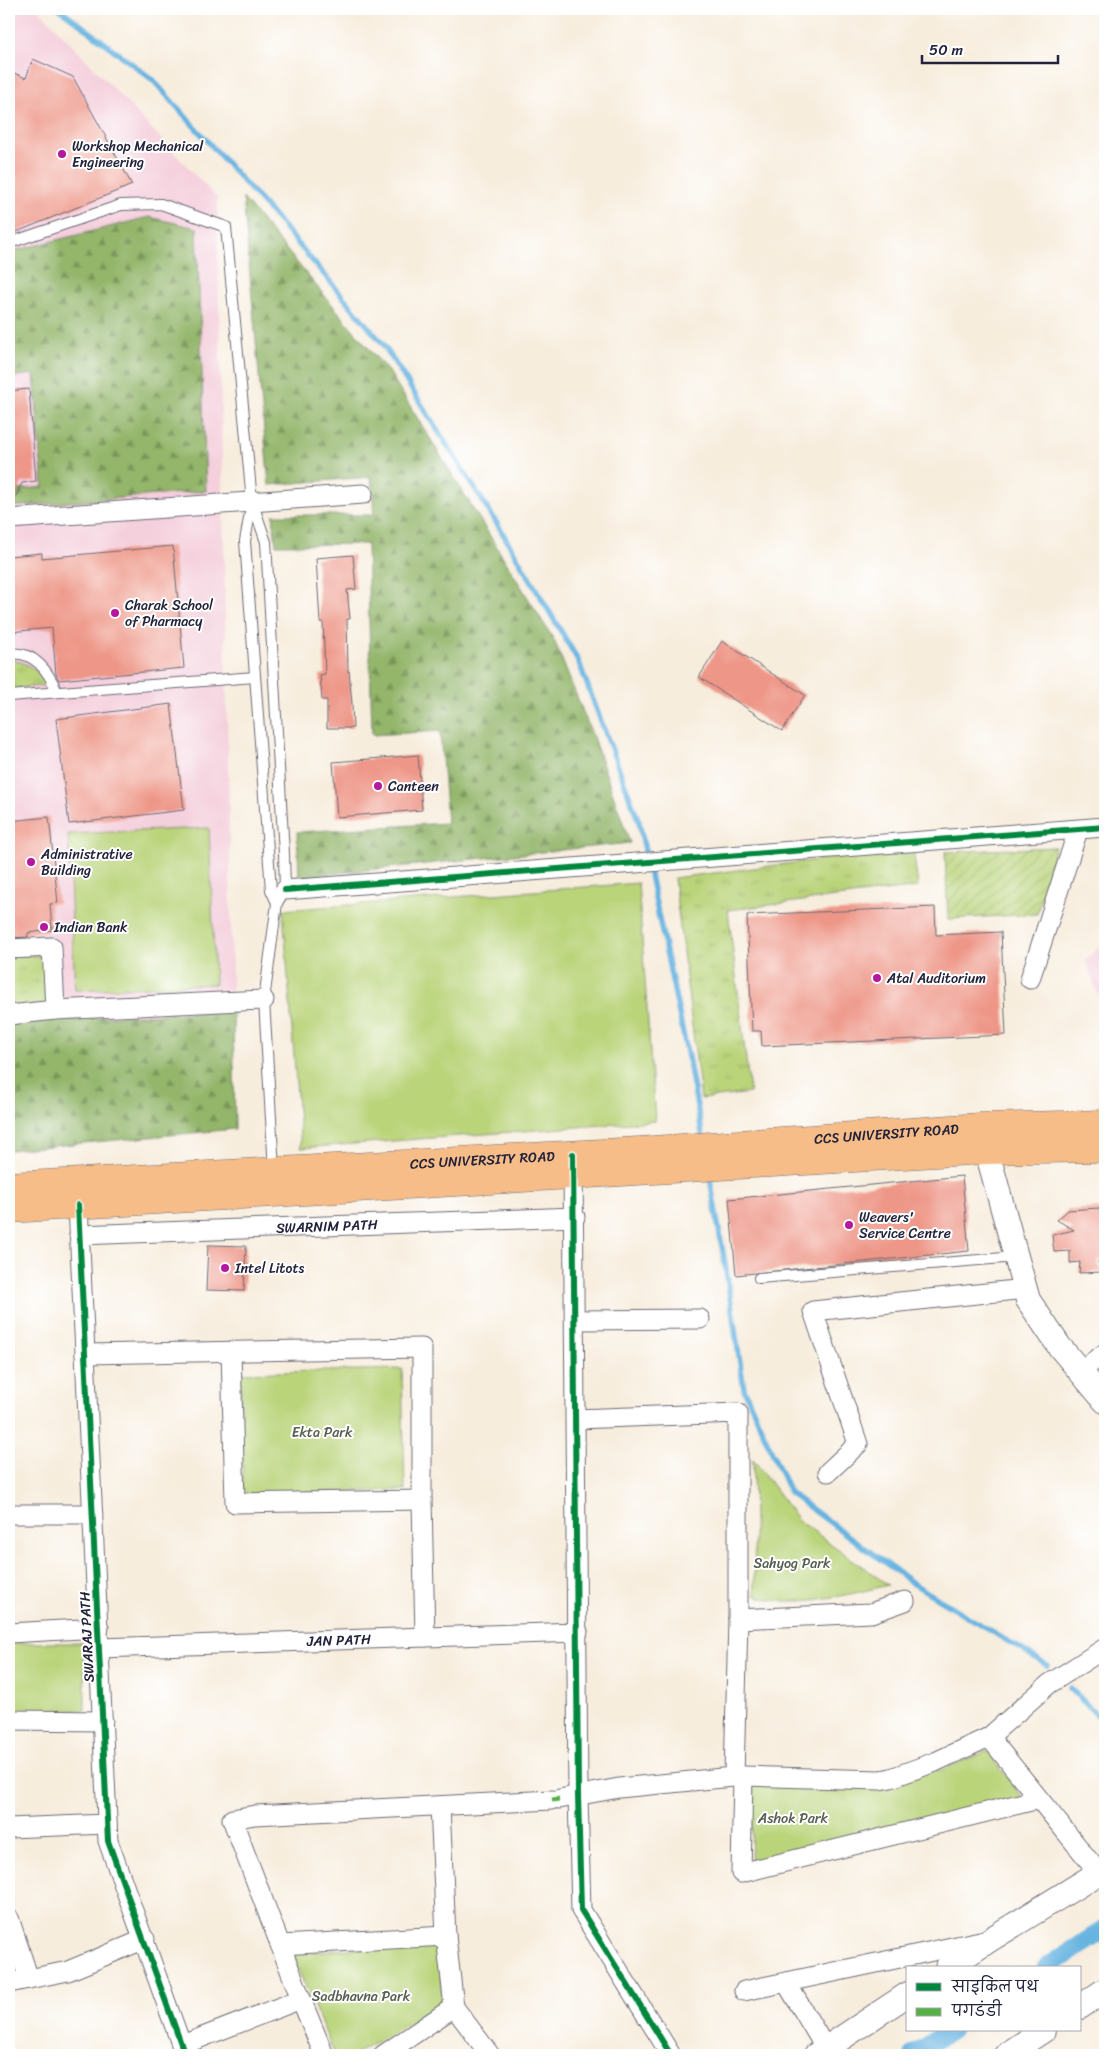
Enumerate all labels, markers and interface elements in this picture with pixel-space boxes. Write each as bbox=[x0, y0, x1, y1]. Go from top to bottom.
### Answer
scale bar bbox=[922, 32, 1058, 64]
text: 50 m bbox=[929, 37, 964, 63]
place label: Workshop Mechanical Engineering bbox=[72, 134, 204, 175]
marker: Workshop Mechanical Engineering bbox=[56, 148, 68, 160]
place label: Charak School of Pharmacy bbox=[125, 593, 214, 634]
marker: Charak School of Pharmacy bbox=[109, 607, 121, 619]
place label: Canteen bbox=[388, 774, 439, 799]
marker: Canteen bbox=[372, 780, 384, 792]
place label: Administrative Building bbox=[40, 842, 133, 883]
marker: Administrative Building bbox=[25, 856, 37, 868]
place label: Indian Bank bbox=[53, 915, 128, 940]
marker: Indian Bank bbox=[38, 921, 50, 933]
place label: Atal Auditorium bbox=[886, 966, 986, 991]
marker: Atal Auditorium bbox=[871, 972, 883, 984]
street label: CCS UNIVERSITY ROAD bbox=[813, 1116, 960, 1151]
street label: CCS UNIVERSITY ROAD bbox=[409, 1143, 556, 1176]
place label: Weavers' Service Centre bbox=[859, 1205, 951, 1246]
street label: SWARNIM PATH bbox=[276, 1212, 378, 1240]
marker: Weavers' Service Centre bbox=[843, 1219, 855, 1231]
place label: Intel Litots bbox=[234, 1256, 305, 1281]
marker: Intel Litots bbox=[219, 1262, 231, 1274]
park label: Ekta Park bbox=[292, 1420, 353, 1445]
park label: Sahyog Park bbox=[754, 1551, 831, 1576]
street label: SWARAJ PATH bbox=[72, 1591, 102, 1683]
street label: JAN PATH bbox=[305, 1626, 371, 1654]
park label: Ashok Park bbox=[757, 1806, 828, 1831]
legend bbox=[906, 1966, 1082, 2032]
text: साइकिल पथ bbox=[951, 1974, 1039, 2000]
park label: Sadbhavna Park bbox=[312, 1984, 411, 2009]
text: पगडंडी bbox=[951, 1998, 1002, 2024]

